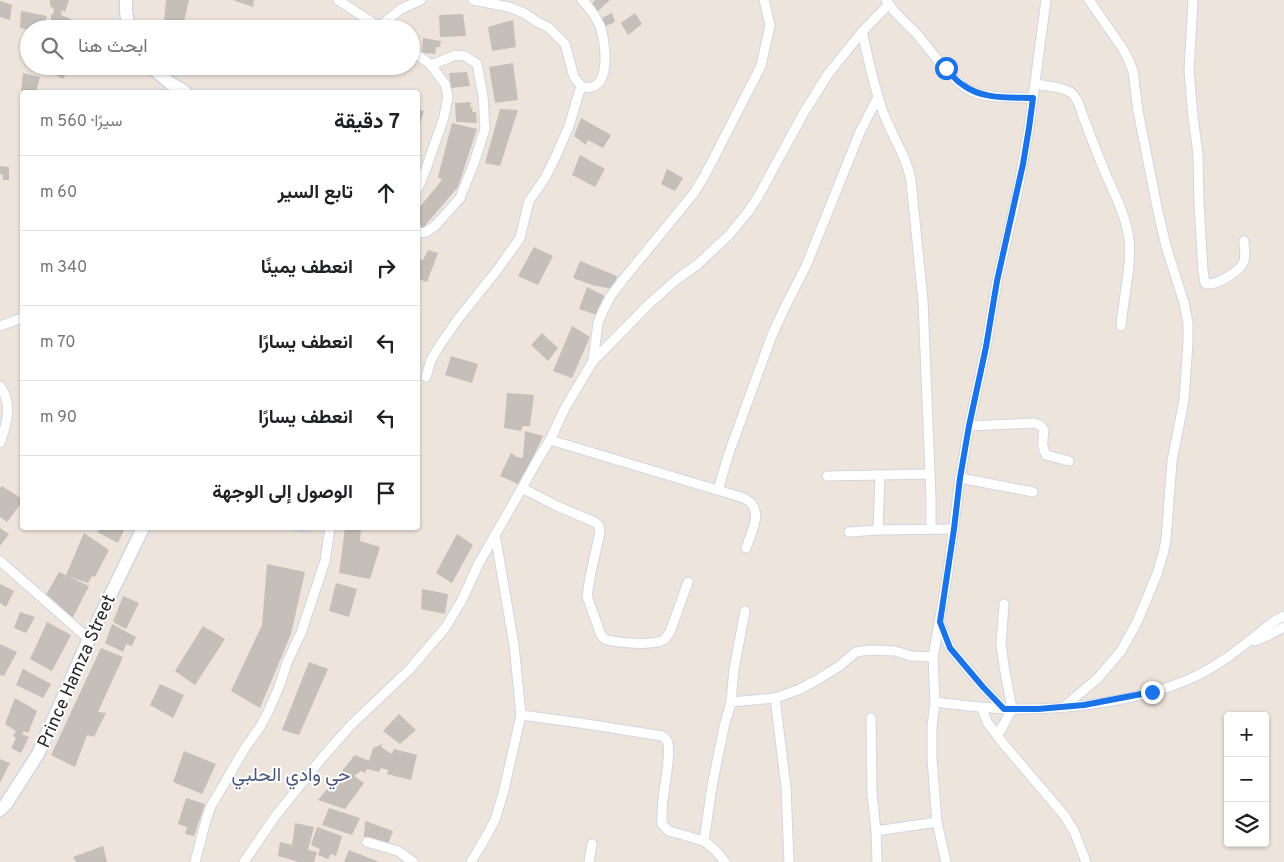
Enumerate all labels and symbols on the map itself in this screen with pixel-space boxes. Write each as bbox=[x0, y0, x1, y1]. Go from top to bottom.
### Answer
route start bbox=[935, 57, 958, 80]
street label: Prince Hamza Street bbox=[33, 591, 122, 752]
route end bbox=[1141, 681, 1164, 704]
district label: حي وادي الحلبي bbox=[232, 764, 350, 790]

